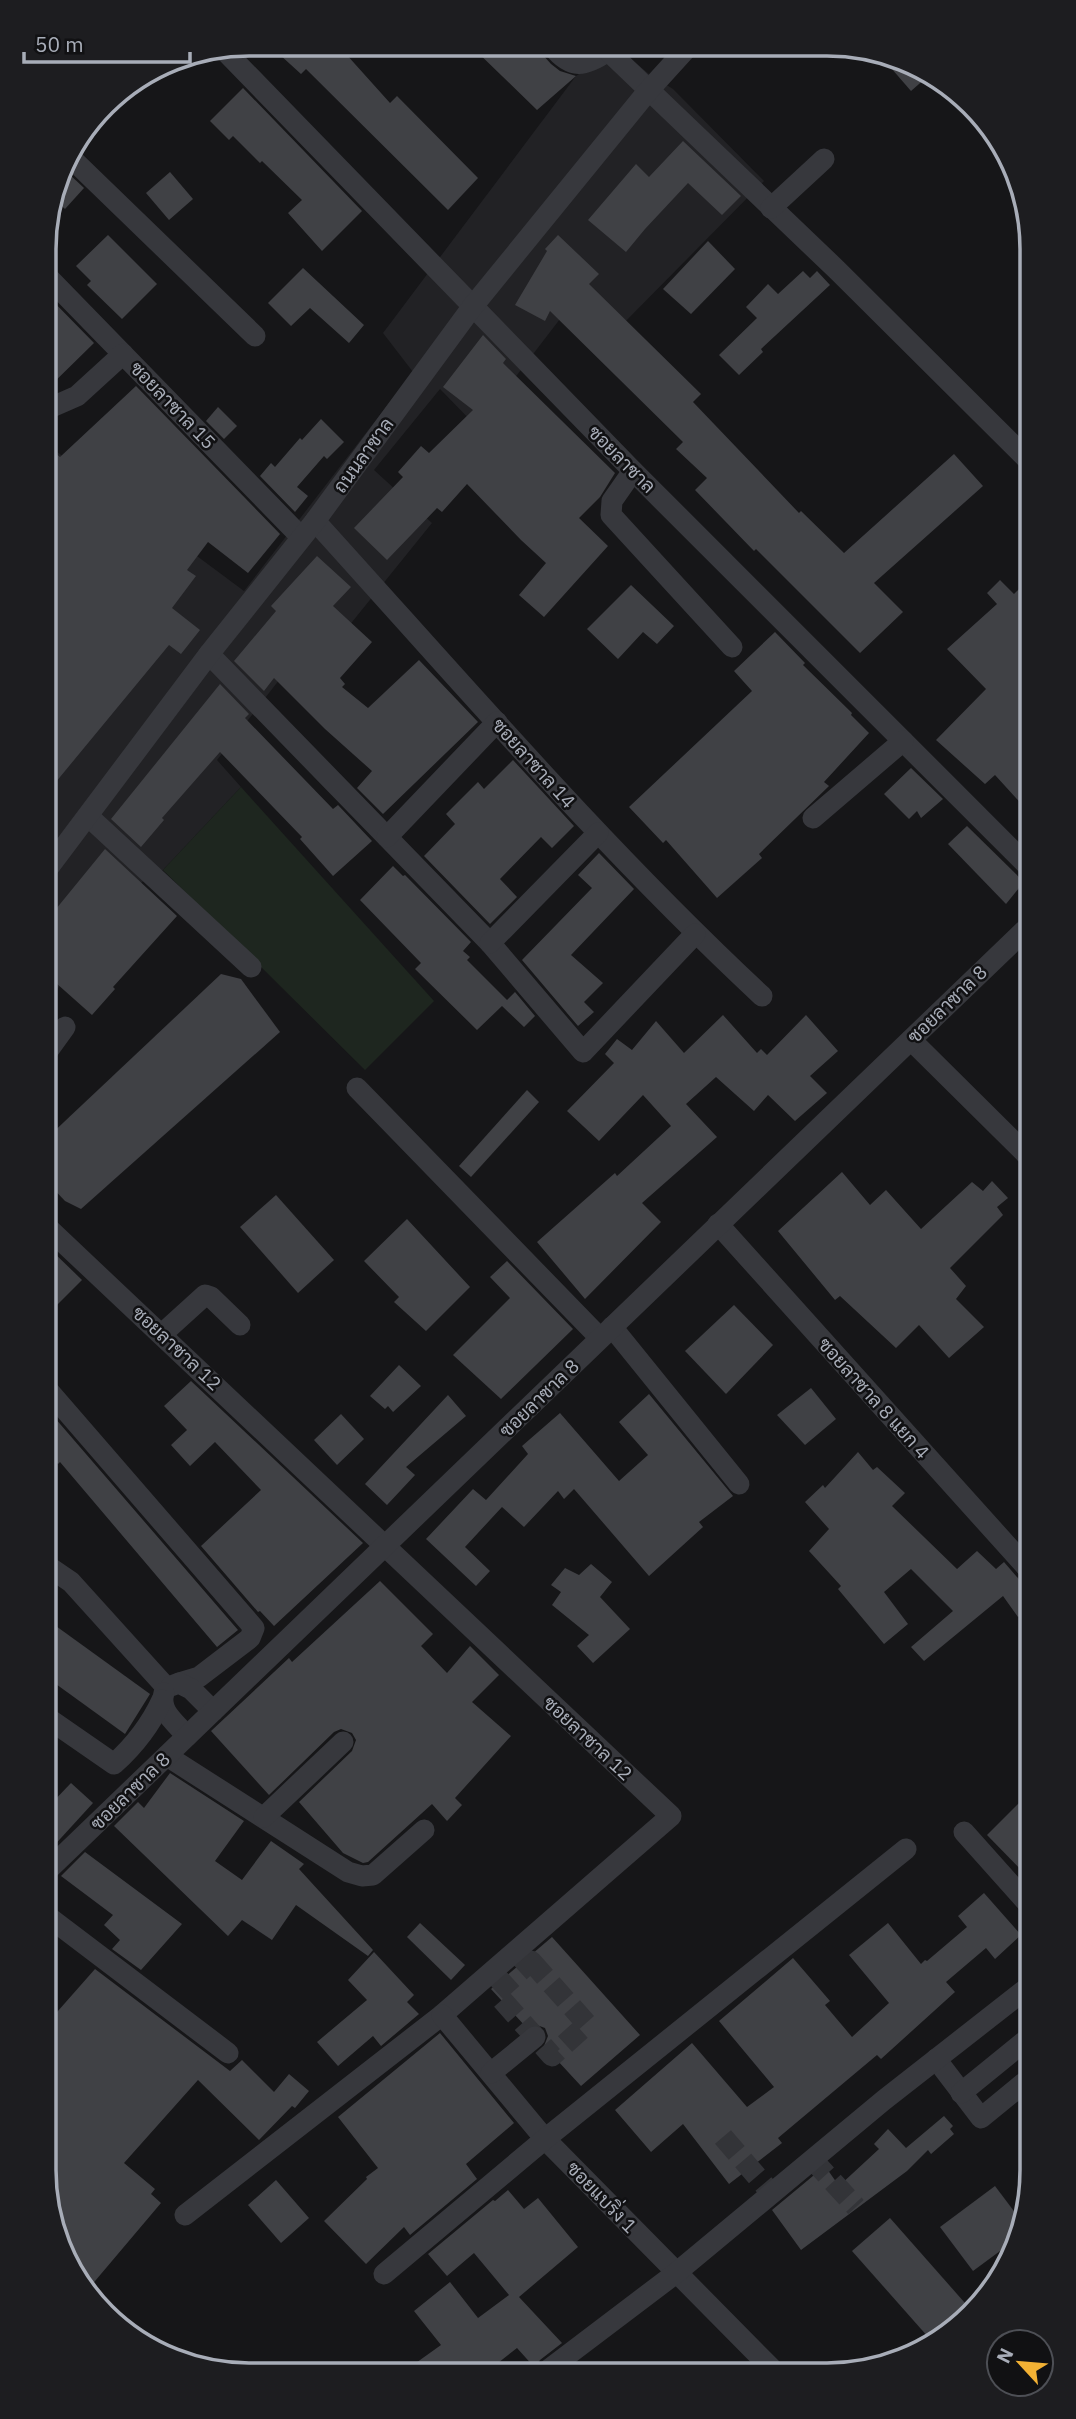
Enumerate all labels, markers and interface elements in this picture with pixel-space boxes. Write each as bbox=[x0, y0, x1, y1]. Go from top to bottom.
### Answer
scale bar bbox=[24, 21, 191, 65]
text: 50 m bbox=[35, 30, 84, 58]
street label: ซอยลาซาล 15 bbox=[125, 356, 221, 454]
street label: ถนนลาซาล bbox=[328, 413, 398, 497]
street label: ซอยลาซาล bbox=[583, 420, 661, 498]
street label: ซอยลาซาล 14 bbox=[487, 713, 581, 813]
street label: ซอยลาซาล 8 bbox=[902, 960, 992, 1048]
street label: ซอยลาซาล 12 bbox=[127, 1301, 227, 1395]
street label: ซอยลาซาล 8 แยก 4 bbox=[813, 1332, 935, 1464]
street label: ซอยลาซาล 8 bbox=[494, 1354, 584, 1442]
street label: ซอยลาซาล 12 bbox=[538, 1691, 638, 1785]
street label: ซอยลาซาล 8 bbox=[85, 1747, 175, 1835]
street label: ซอยแบริ่ง 1 bbox=[562, 2153, 645, 2238]
north arrow bbox=[985, 2328, 1055, 2398]
text: N bbox=[991, 2344, 1019, 2367]

